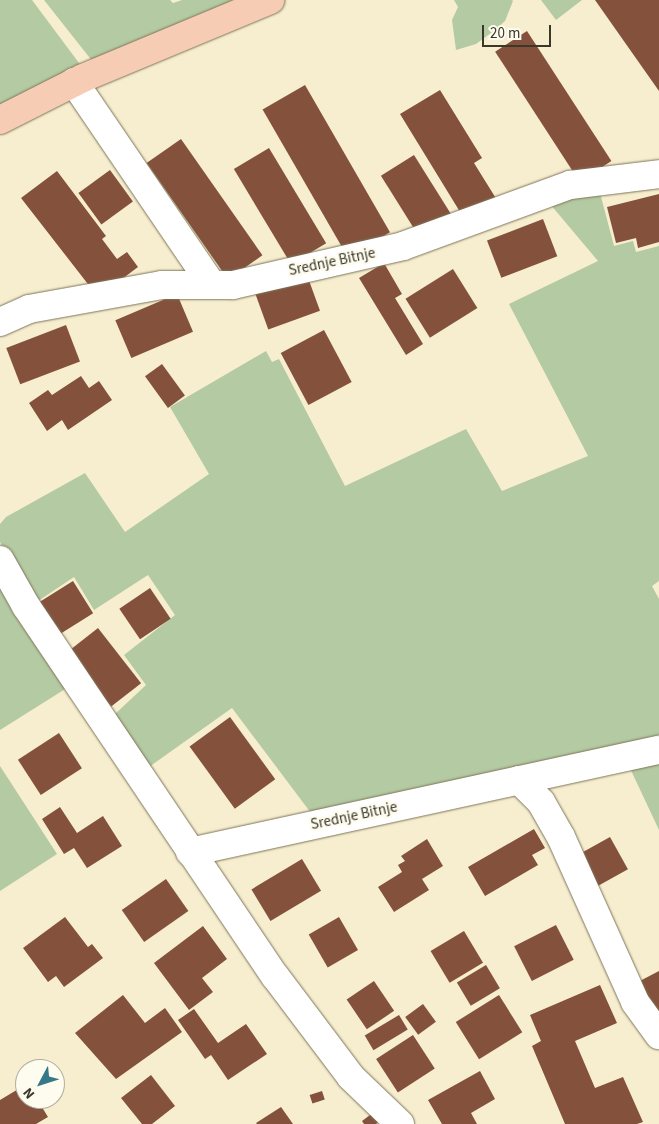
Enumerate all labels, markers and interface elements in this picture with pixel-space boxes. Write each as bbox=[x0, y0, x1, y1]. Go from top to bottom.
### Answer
scale bar bbox=[484, 15, 553, 47]
text: 20 m bbox=[490, 23, 520, 44]
street label: Srednje Bitnje bbox=[287, 244, 377, 280]
street label: Srednje Bitnje bbox=[309, 798, 399, 834]
north arrow bbox=[15, 1059, 65, 1109]
text: N bbox=[19, 1083, 40, 1103]

